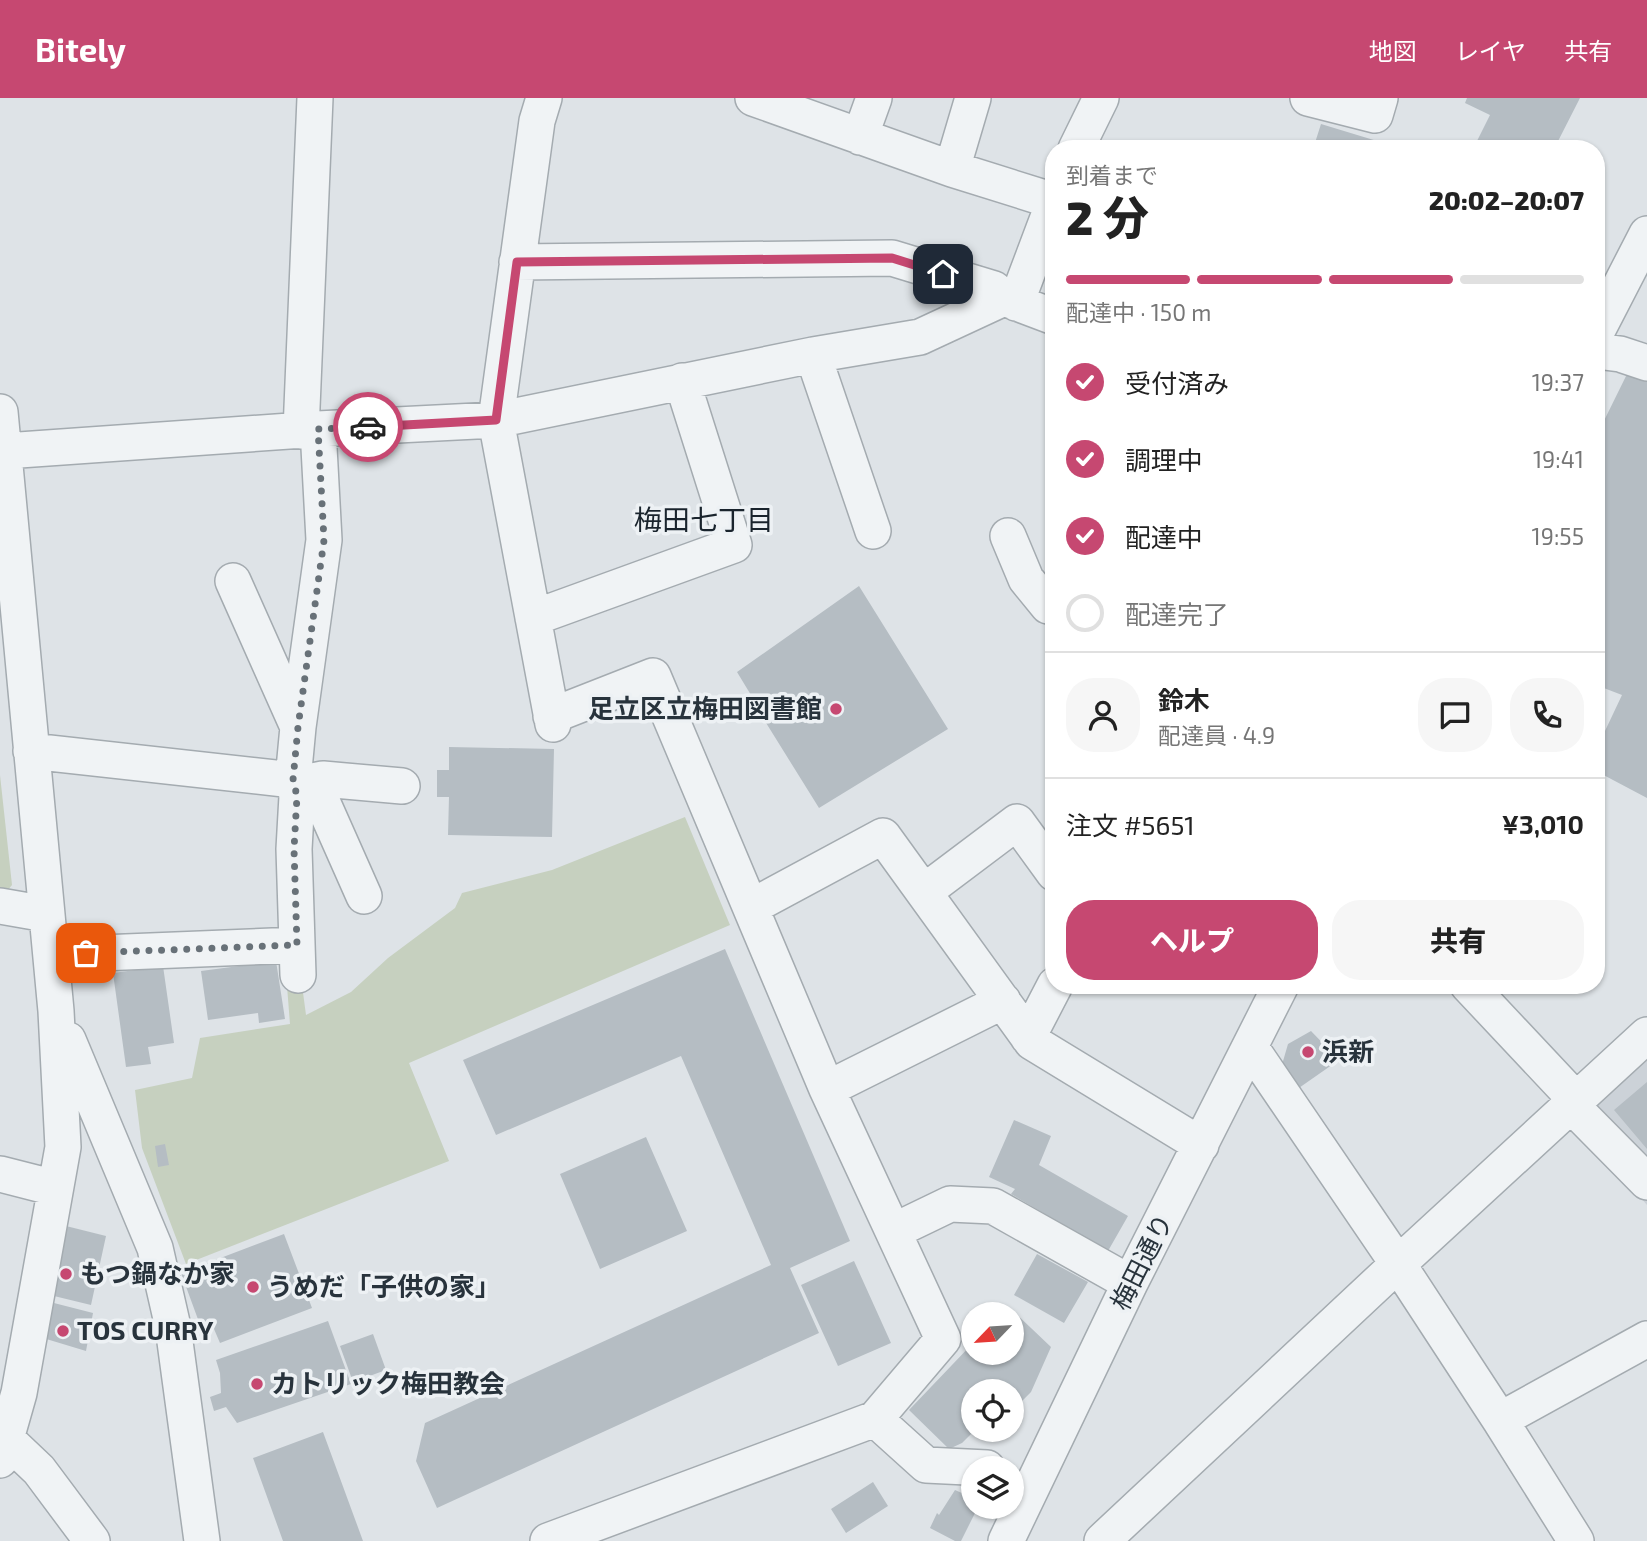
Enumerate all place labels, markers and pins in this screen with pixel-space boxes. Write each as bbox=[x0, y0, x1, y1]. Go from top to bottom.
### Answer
pin bbox=[913, 244, 973, 304]
place label: 足立区立梅田図書館 bbox=[588, 692, 822, 723]
marker: 足立区立梅田図書館 bbox=[828, 701, 844, 717]
pin bbox=[56, 923, 116, 983]
place label: 浜新 bbox=[1322, 1035, 1374, 1066]
marker: 浜新 bbox=[1300, 1044, 1316, 1060]
place label: もつ鍋なか家 bbox=[80, 1257, 235, 1288]
marker: もつ鍋なか家 bbox=[58, 1266, 74, 1282]
place label: うめだ「子供の家」 bbox=[267, 1270, 501, 1301]
marker: うめだ「子供の家」 bbox=[245, 1279, 261, 1295]
place label: TOS CURRY bbox=[77, 1314, 213, 1345]
marker: TOS CURRY bbox=[55, 1323, 71, 1339]
place label: カトリック梅田教会 bbox=[271, 1367, 505, 1398]
marker: カトリック梅田教会 bbox=[249, 1376, 265, 1392]

